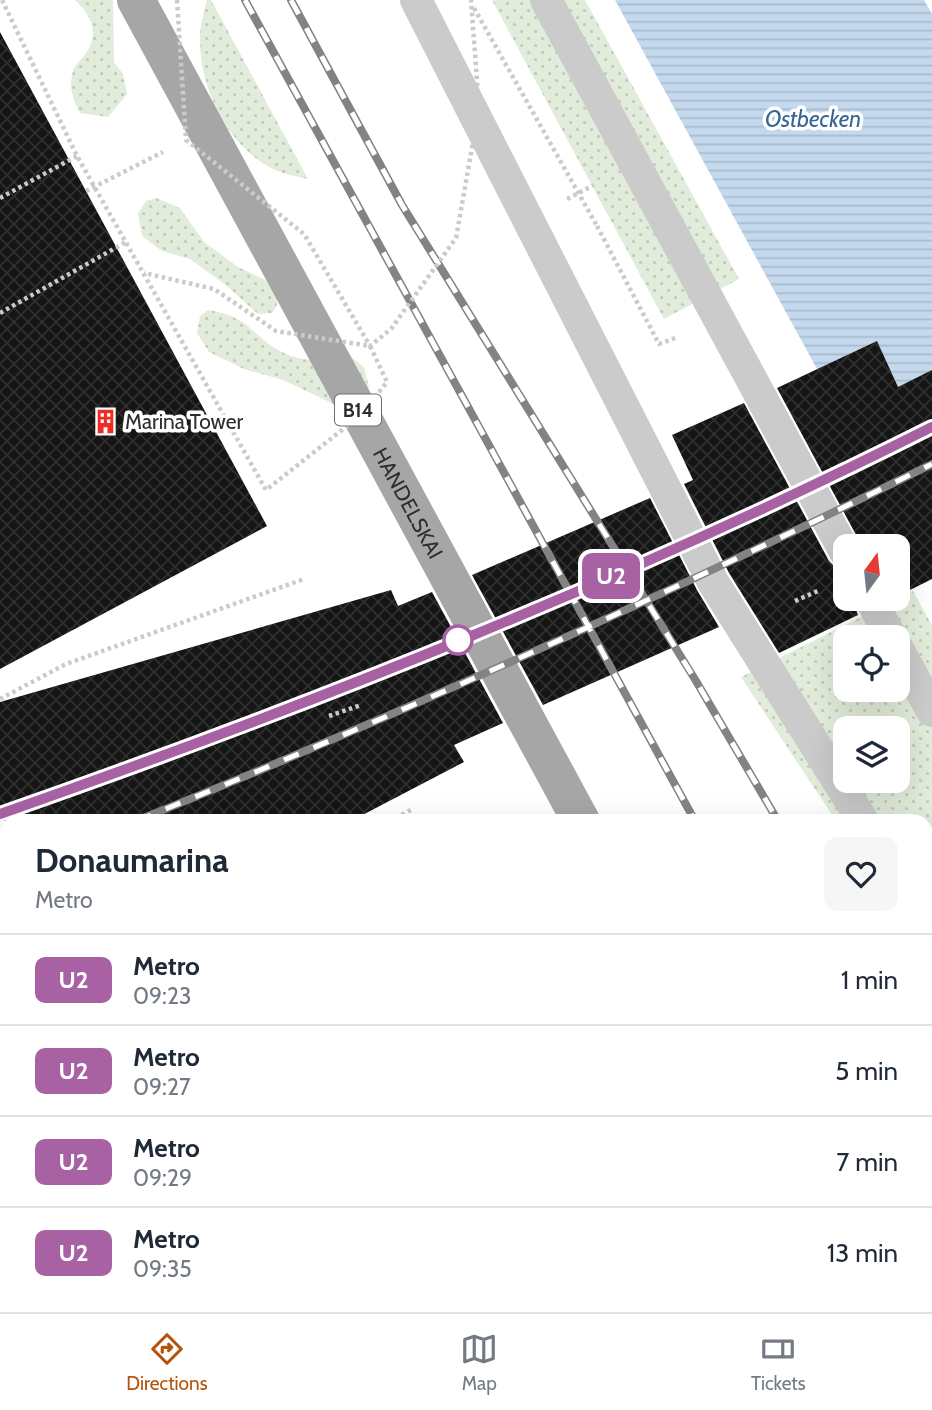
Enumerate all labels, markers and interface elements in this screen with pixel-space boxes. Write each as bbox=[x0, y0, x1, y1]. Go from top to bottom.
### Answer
water label: Ostbecken bbox=[765, 105, 861, 133]
road number: B14 bbox=[335, 394, 381, 426]
building icon: Marina Tower bbox=[91, 407, 119, 435]
place label: Marina Tower bbox=[125, 409, 243, 434]
street label: HANDELSKAI bbox=[368, 443, 449, 563]
north arrow bbox=[833, 534, 910, 611]
map controls bbox=[833, 534, 910, 793]
line badge: U2 bbox=[580, 553, 642, 599]
text: U2 bbox=[596, 561, 626, 590]
unlabelled marker bbox=[443, 625, 473, 655]
button: locate bbox=[833, 625, 910, 702]
button: layers bbox=[833, 716, 910, 793]
button: heart bbox=[824, 837, 898, 911]
text: Donaumarina bbox=[35, 840, 229, 880]
text: Metro bbox=[35, 886, 93, 914]
text: Metro bbox=[133, 950, 200, 982]
text: 1 min bbox=[841, 964, 898, 996]
text: U2 bbox=[59, 965, 88, 994]
text: 09:23 bbox=[133, 982, 191, 1010]
text: Metro bbox=[133, 1041, 200, 1073]
text: 5 min bbox=[835, 1055, 898, 1087]
text: U2 bbox=[59, 1056, 88, 1085]
text: 09:27 bbox=[133, 1073, 191, 1101]
text: Metro bbox=[133, 1132, 200, 1164]
text: 7 min bbox=[836, 1146, 898, 1178]
text: U2 bbox=[59, 1147, 88, 1176]
text: 09:29 bbox=[133, 1164, 192, 1192]
text: Metro bbox=[133, 1223, 200, 1255]
text: 13 min bbox=[827, 1237, 898, 1269]
text: U2 bbox=[59, 1238, 88, 1267]
text: 09:35 bbox=[133, 1255, 192, 1283]
tab: Directions bbox=[126, 1330, 208, 1395]
tab: Map bbox=[460, 1330, 498, 1395]
tab: Tickets bbox=[751, 1330, 806, 1395]

